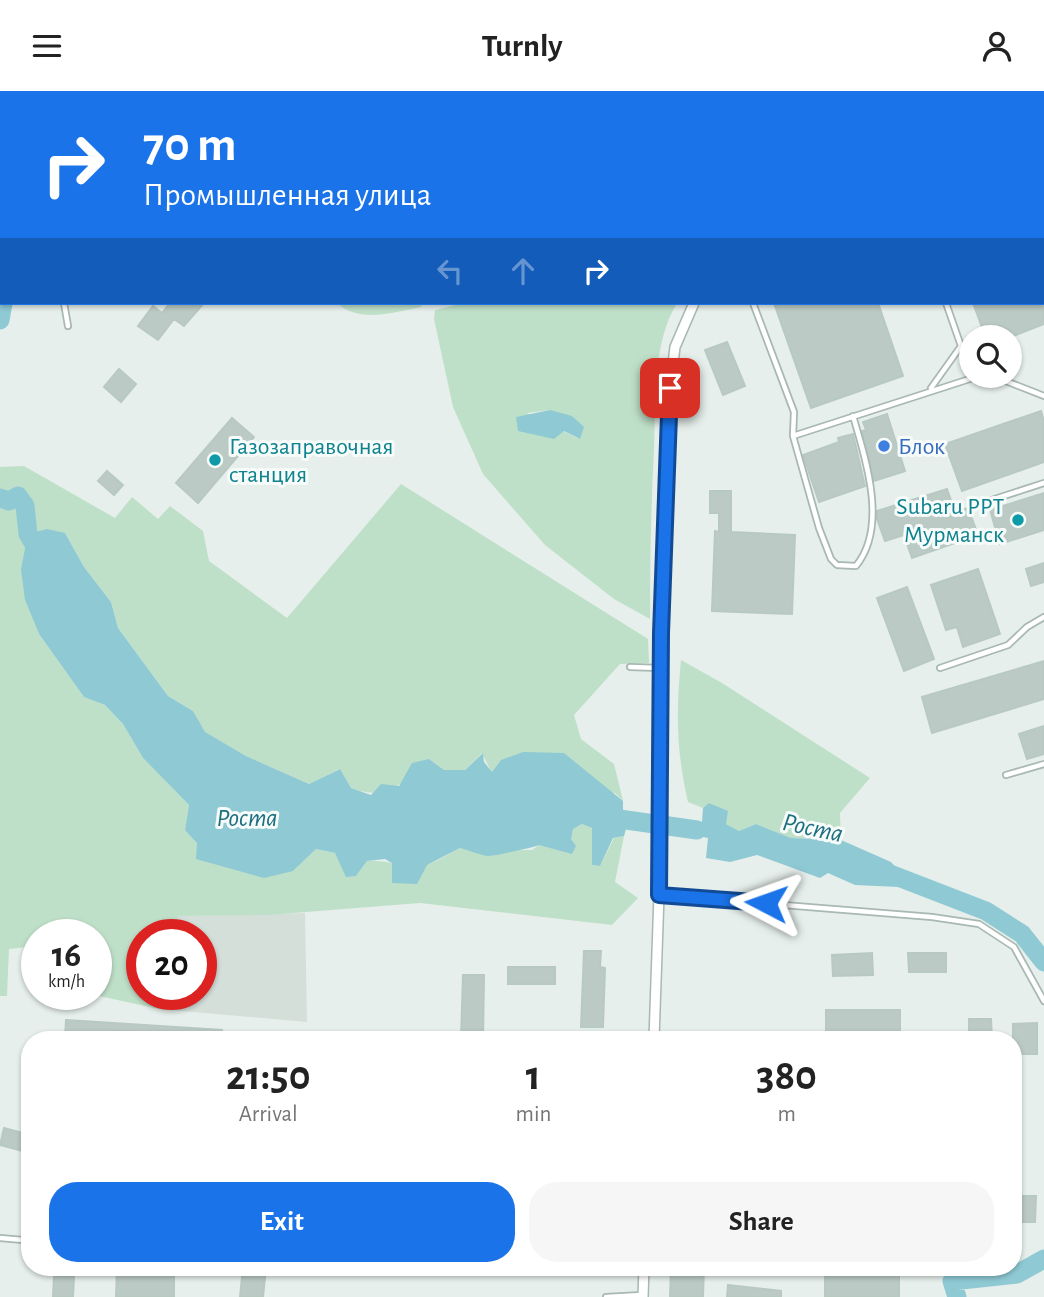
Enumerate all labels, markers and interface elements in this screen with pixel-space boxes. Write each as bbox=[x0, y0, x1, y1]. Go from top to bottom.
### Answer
icon: menu bbox=[28, 27, 66, 65]
icon: person bbox=[978, 27, 1016, 65]
text: Turnly bbox=[481, 30, 563, 62]
icon: right bbox=[28, 119, 119, 210]
text: 70 m bbox=[143, 121, 237, 170]
text: Промышленная улица bbox=[143, 179, 431, 211]
icon: left bbox=[431, 252, 469, 290]
icon: ahead bbox=[504, 252, 542, 290]
icon: right bbox=[577, 252, 615, 290]
map controls bbox=[959, 325, 1022, 388]
button: search bbox=[959, 325, 1022, 388]
pin bbox=[640, 358, 700, 418]
icon: arrive bbox=[651, 369, 689, 407]
place label: Газозаправочная станция bbox=[229, 435, 394, 487]
place label: Блок bbox=[898, 435, 945, 459]
marker: Блок bbox=[876, 438, 892, 454]
marker: Газозаправочная станция bbox=[207, 452, 223, 468]
place label: Subaru РРТ Мурманск bbox=[896, 495, 1005, 547]
marker: Subaru РРТ Мурманск bbox=[1010, 512, 1026, 528]
water label: Роста bbox=[217, 805, 277, 831]
water label: Роста bbox=[780, 809, 845, 847]
position arrow bbox=[729, 866, 803, 940]
speed limit sign: 20 bbox=[126, 919, 217, 1010]
text: 16 bbox=[52, 938, 81, 973]
text: km/h bbox=[48, 973, 85, 991]
text: 21:50 bbox=[226, 1055, 311, 1097]
text: 1 bbox=[526, 1055, 541, 1097]
text: 380 bbox=[756, 1055, 817, 1097]
text: Arrival bbox=[239, 1103, 298, 1126]
text: min bbox=[515, 1103, 551, 1126]
text: m bbox=[777, 1103, 796, 1126]
button: Exit bbox=[49, 1182, 515, 1262]
button: Share bbox=[529, 1182, 994, 1262]

